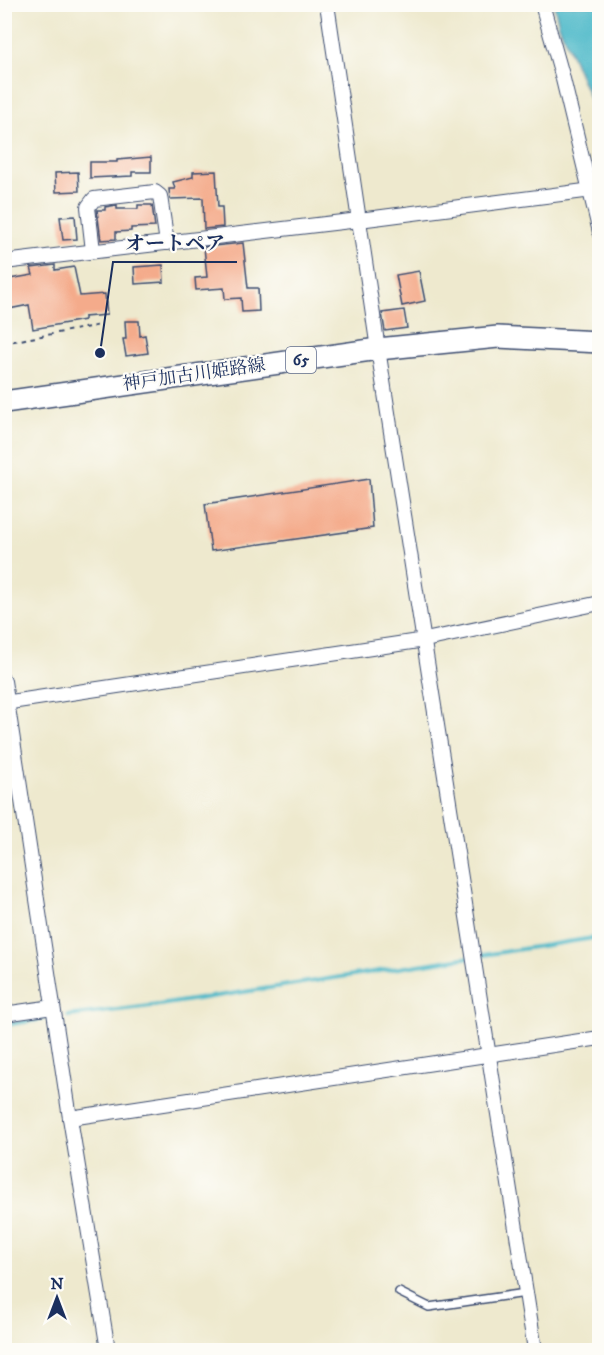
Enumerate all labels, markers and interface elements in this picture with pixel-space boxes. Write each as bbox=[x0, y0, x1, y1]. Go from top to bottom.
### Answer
callout: オートペア bbox=[113, 224, 237, 262]
text: オートペア bbox=[125, 232, 225, 257]
road number: 65 bbox=[286, 347, 316, 373]
street label: 神戸加古川姫路線 bbox=[121, 354, 267, 396]
north arrow bbox=[27, 1268, 87, 1328]
text: N bbox=[50, 1274, 64, 1294]

